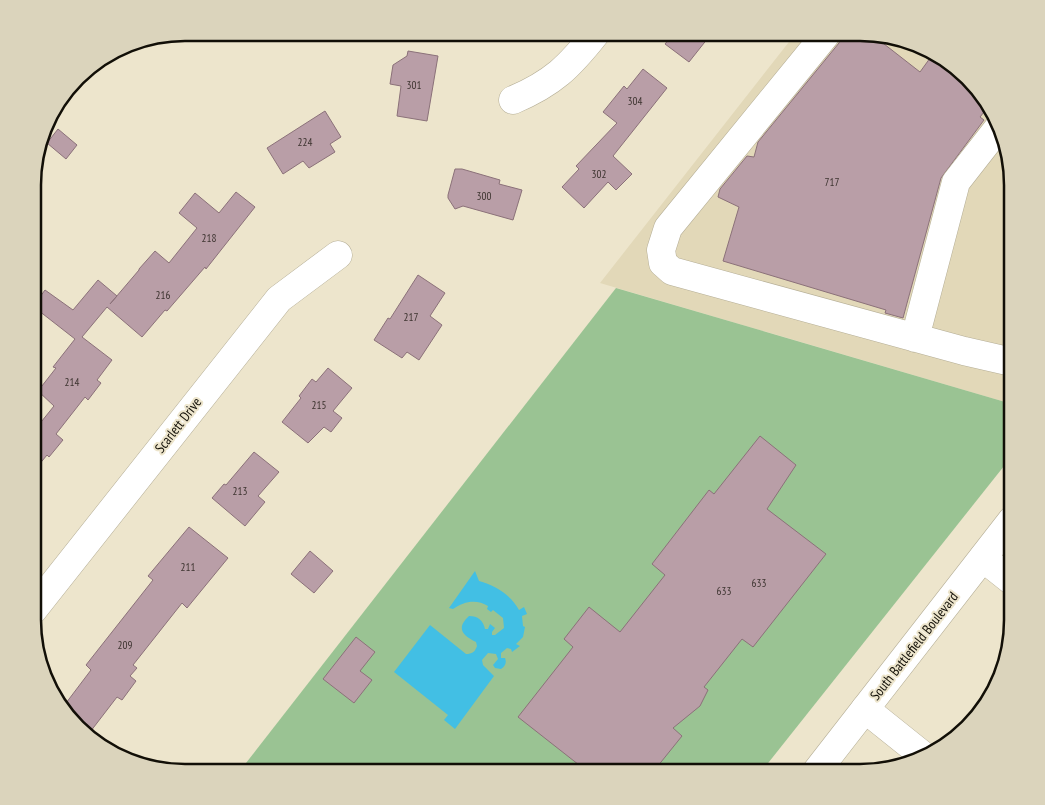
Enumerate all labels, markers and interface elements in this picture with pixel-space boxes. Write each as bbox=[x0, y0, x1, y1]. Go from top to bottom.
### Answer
house number: 301 bbox=[407, 78, 421, 92]
house number: 304 bbox=[628, 94, 642, 108]
house number: 224 bbox=[298, 135, 312, 149]
house number: 302 bbox=[592, 167, 606, 181]
house number: 717 bbox=[825, 175, 839, 189]
house number: 300 bbox=[477, 189, 491, 203]
house number: 218 bbox=[202, 231, 216, 245]
house number: 216 bbox=[156, 288, 170, 302]
house number: 217 bbox=[404, 310, 418, 324]
house number: 214 bbox=[65, 375, 79, 389]
street label: Scarlett Drive bbox=[151, 393, 205, 456]
house number: 215 bbox=[312, 398, 326, 412]
house number: 213 bbox=[233, 484, 247, 498]
house number: 211 bbox=[181, 560, 195, 574]
house number: 633 bbox=[752, 576, 766, 590]
house number: 633 bbox=[717, 584, 731, 598]
street label: South Battlefield Boulevard bbox=[866, 588, 962, 704]
house number: 209 bbox=[118, 638, 132, 652]

